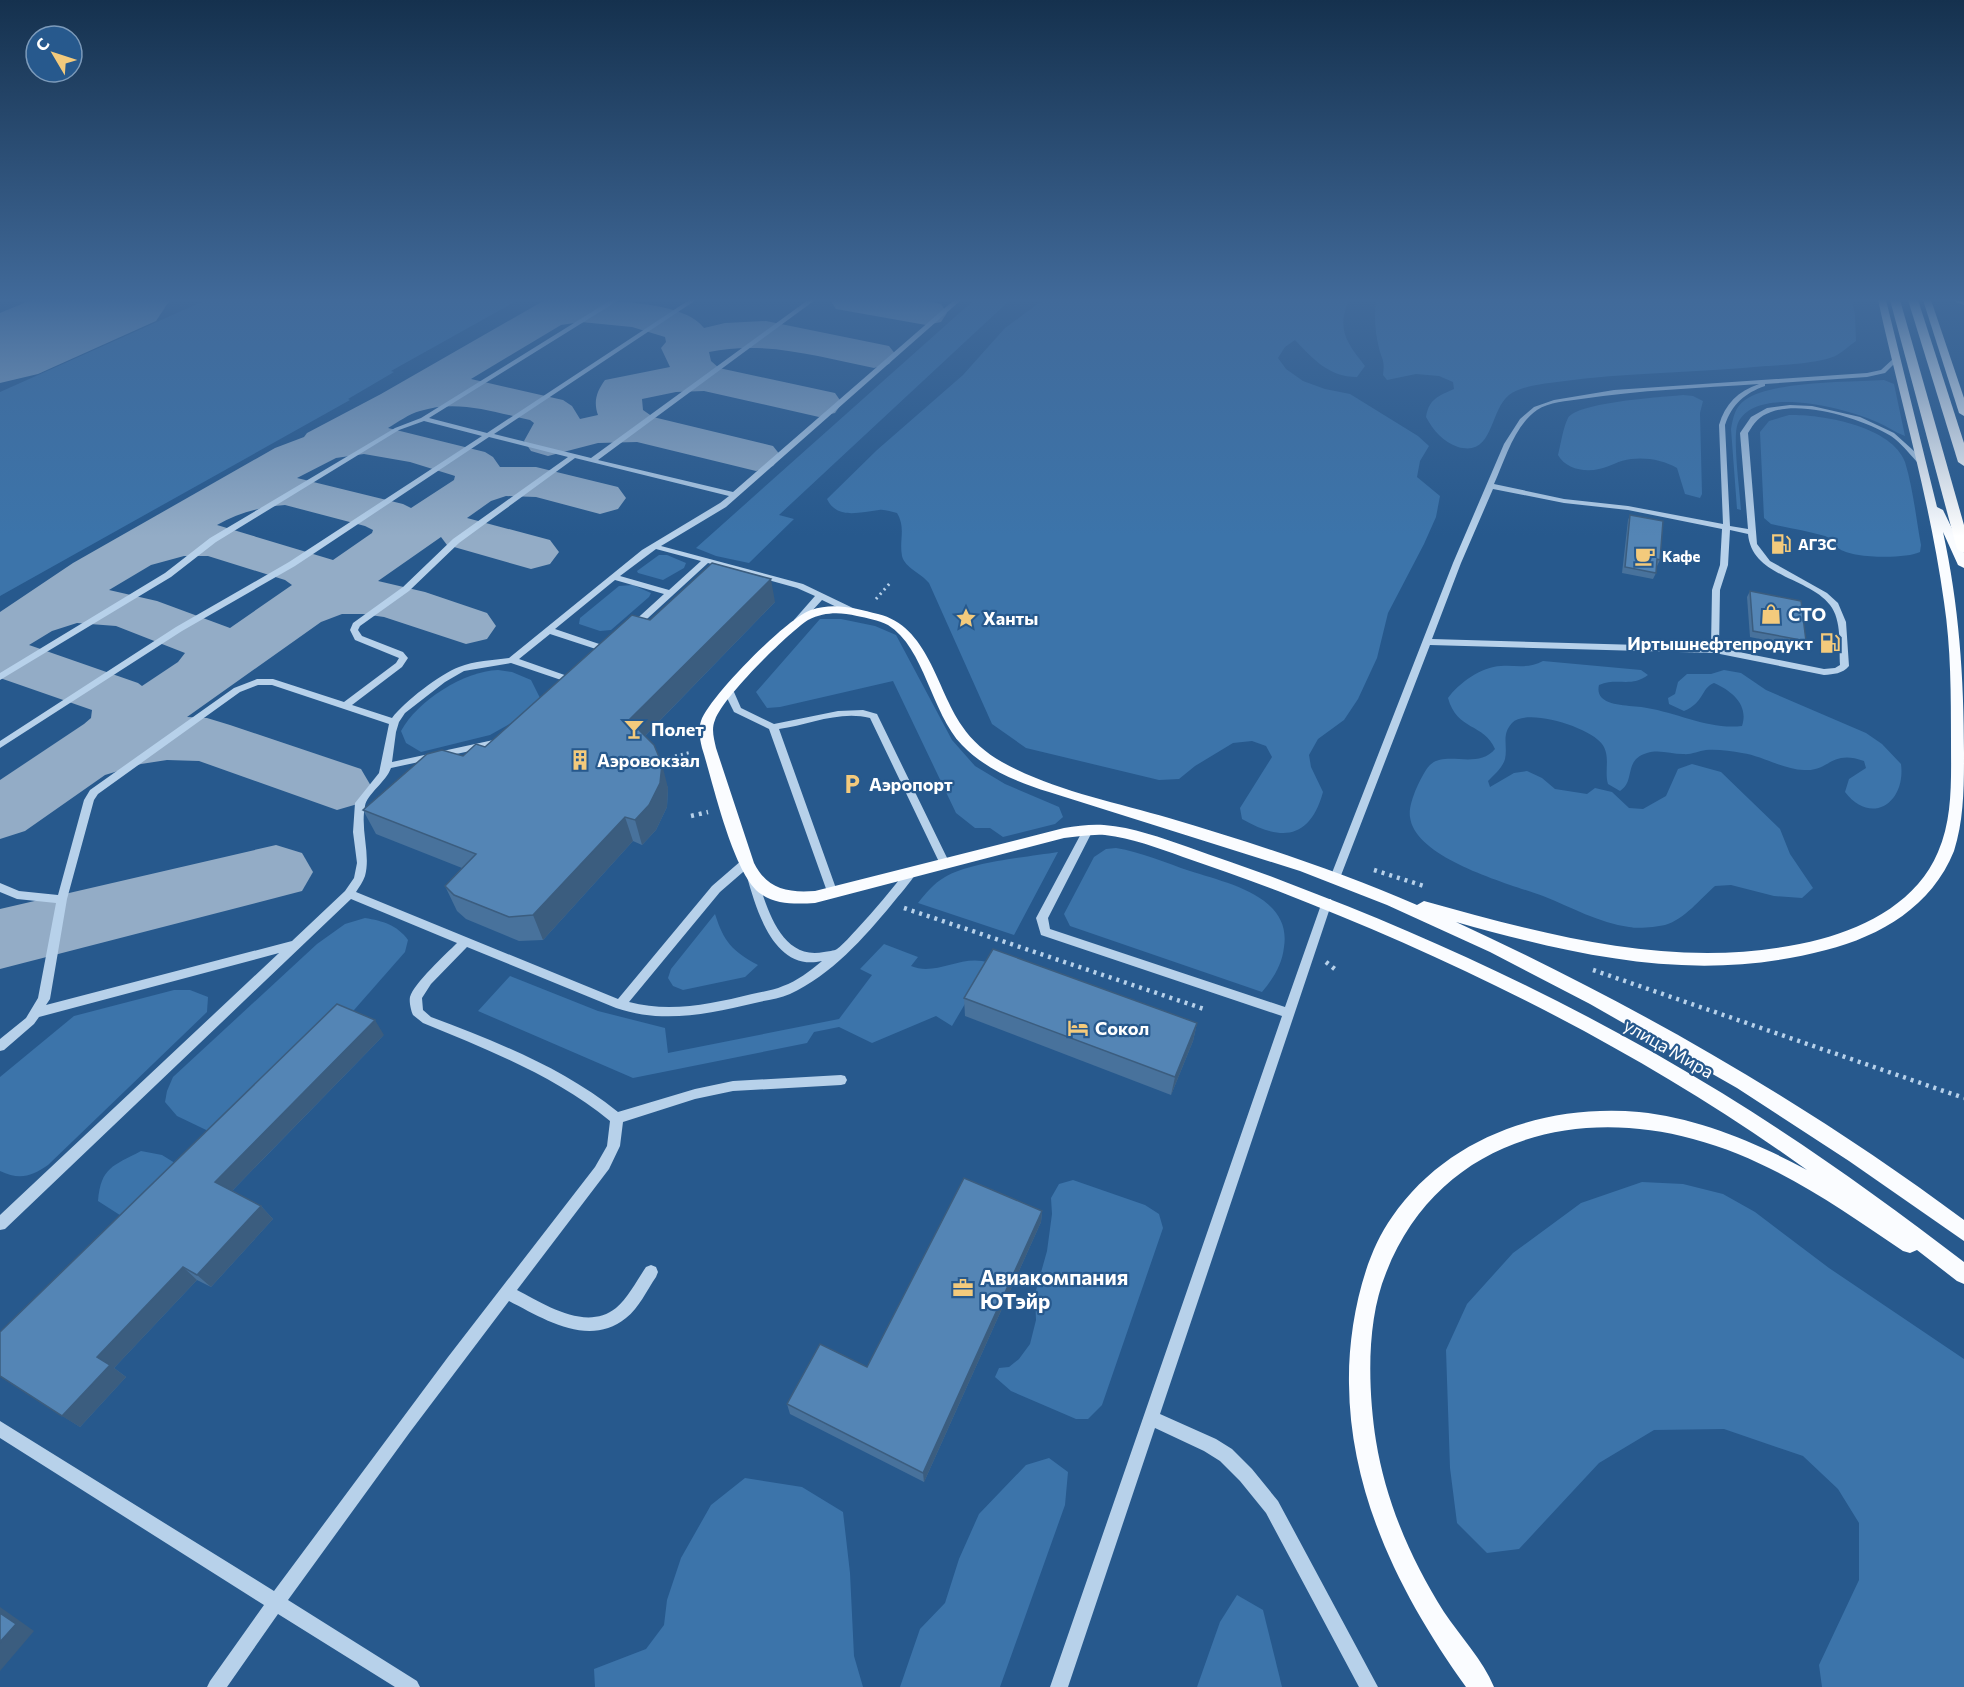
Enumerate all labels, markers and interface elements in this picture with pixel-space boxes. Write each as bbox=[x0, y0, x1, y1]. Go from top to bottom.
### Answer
north arrow bbox=[24, 24, 84, 84]
text: С bbox=[31, 34, 53, 54]
fuel station icon: АГЗС bbox=[1769, 532, 1793, 556]
place label: АГЗС bbox=[1798, 535, 1837, 553]
cafe icon: Кафе bbox=[1633, 544, 1657, 568]
place label: Кафе bbox=[1662, 547, 1700, 565]
shop icon: СТО bbox=[1759, 602, 1783, 626]
place label: СТО bbox=[1788, 603, 1826, 625]
place icon: Ханты bbox=[954, 606, 978, 630]
place label: Ханты bbox=[983, 607, 1038, 629]
fuel station icon: Иртышнефтепродукт bbox=[1818, 631, 1842, 655]
place label: Иртышнефтепродукт bbox=[1627, 632, 1813, 654]
bar icon: Полет bbox=[622, 717, 646, 741]
place label: Полет bbox=[651, 718, 704, 740]
building icon: Аэровокзал bbox=[568, 748, 592, 772]
place label: Аэровокзал bbox=[597, 749, 700, 771]
parking icon: Аэропорт bbox=[840, 772, 864, 796]
place label: Аэропорт bbox=[869, 773, 953, 795]
street label: улица Мира bbox=[1620, 1013, 1718, 1083]
hotel icon: Сокол bbox=[1066, 1016, 1090, 1040]
place label: Сокол bbox=[1095, 1017, 1149, 1039]
place label: Авиакомпания ЮТэйр bbox=[980, 1264, 1128, 1313]
office icon: Авиакомпания ЮТэйр bbox=[951, 1276, 975, 1300]

